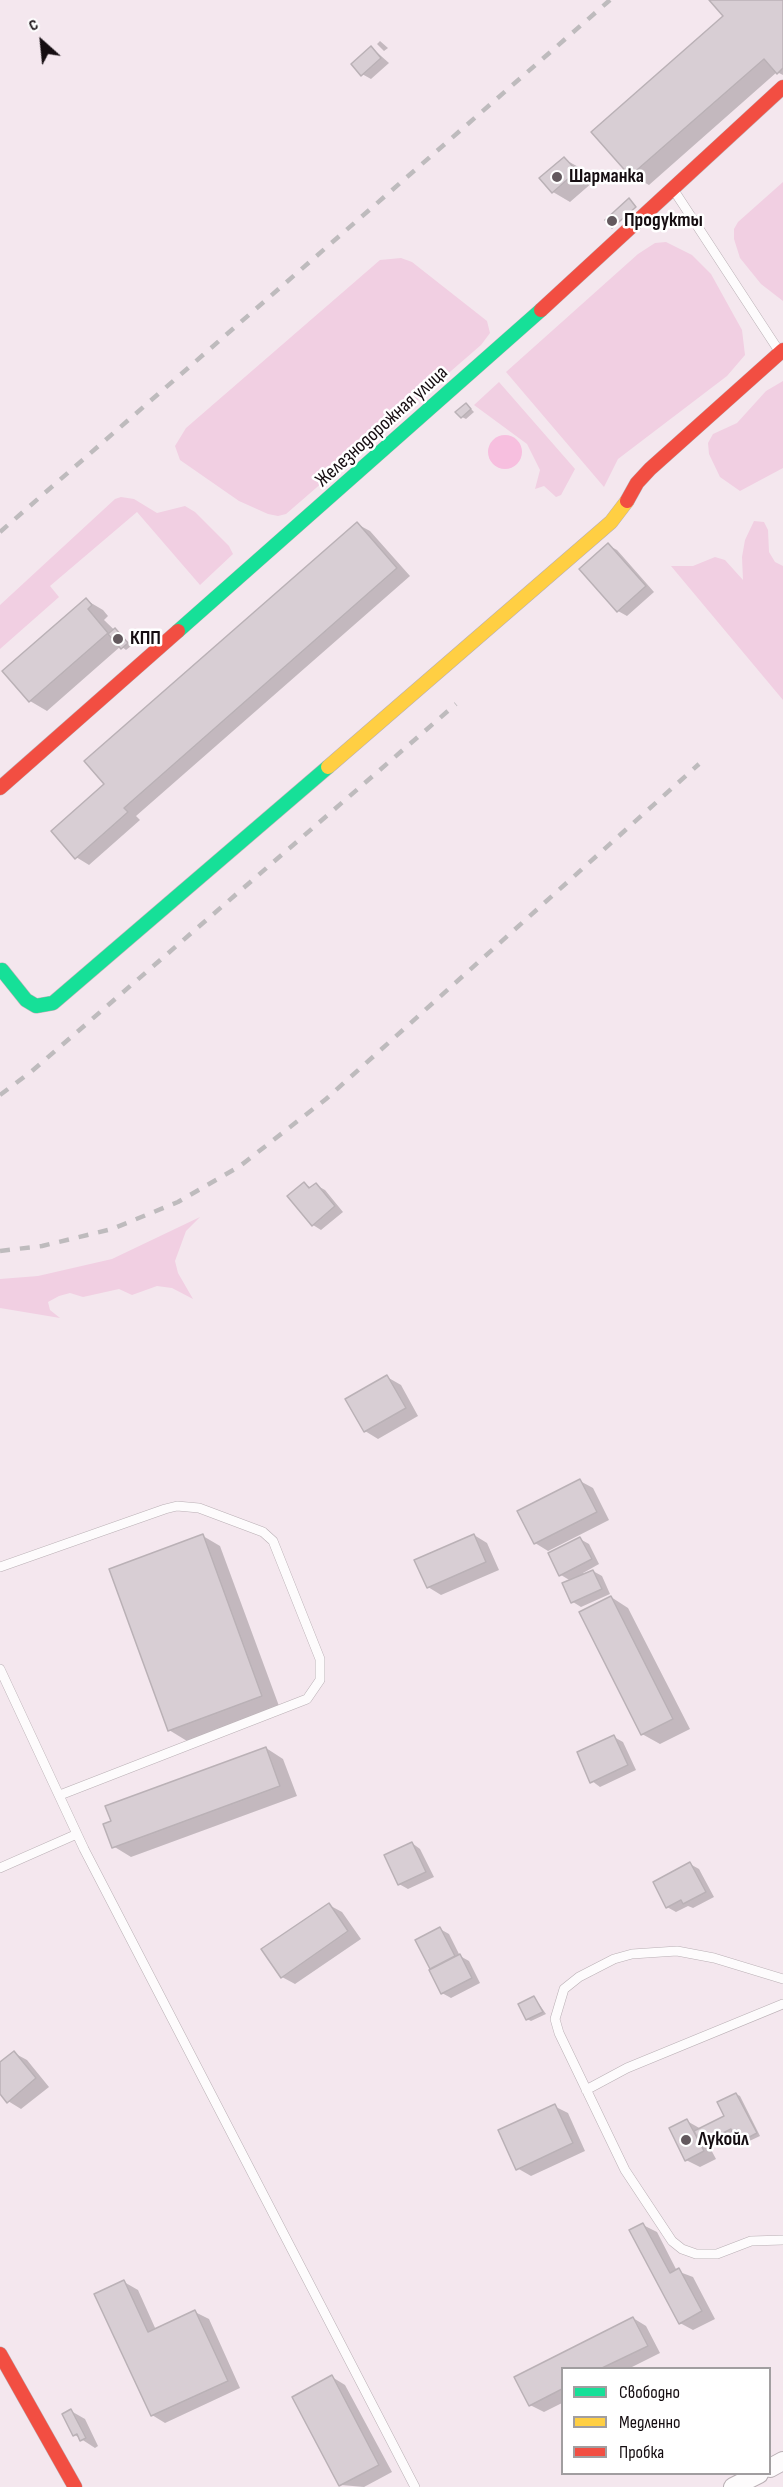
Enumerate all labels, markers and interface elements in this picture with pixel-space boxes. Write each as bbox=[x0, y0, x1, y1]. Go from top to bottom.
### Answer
north arrow bbox=[12, 12, 72, 72]
text: С bbox=[26, 15, 42, 36]
place label: Шарманка bbox=[569, 165, 644, 189]
marker: Шарманка bbox=[550, 170, 564, 184]
place label: Прoдукты bbox=[624, 209, 703, 233]
marker: Прoдукты bbox=[605, 214, 619, 228]
street label: Железнодорожная улица bbox=[311, 361, 453, 493]
place label: КПП bbox=[130, 627, 161, 651]
marker: КПП bbox=[111, 632, 125, 646]
place label: Лукойл bbox=[698, 2128, 749, 2152]
marker: Лукойл bbox=[679, 2133, 693, 2147]
legend bbox=[561, 2367, 771, 2475]
text: Свободно bbox=[619, 2382, 680, 2403]
text: Медленно bbox=[619, 2412, 681, 2433]
text: Пробка bbox=[619, 2442, 664, 2463]

